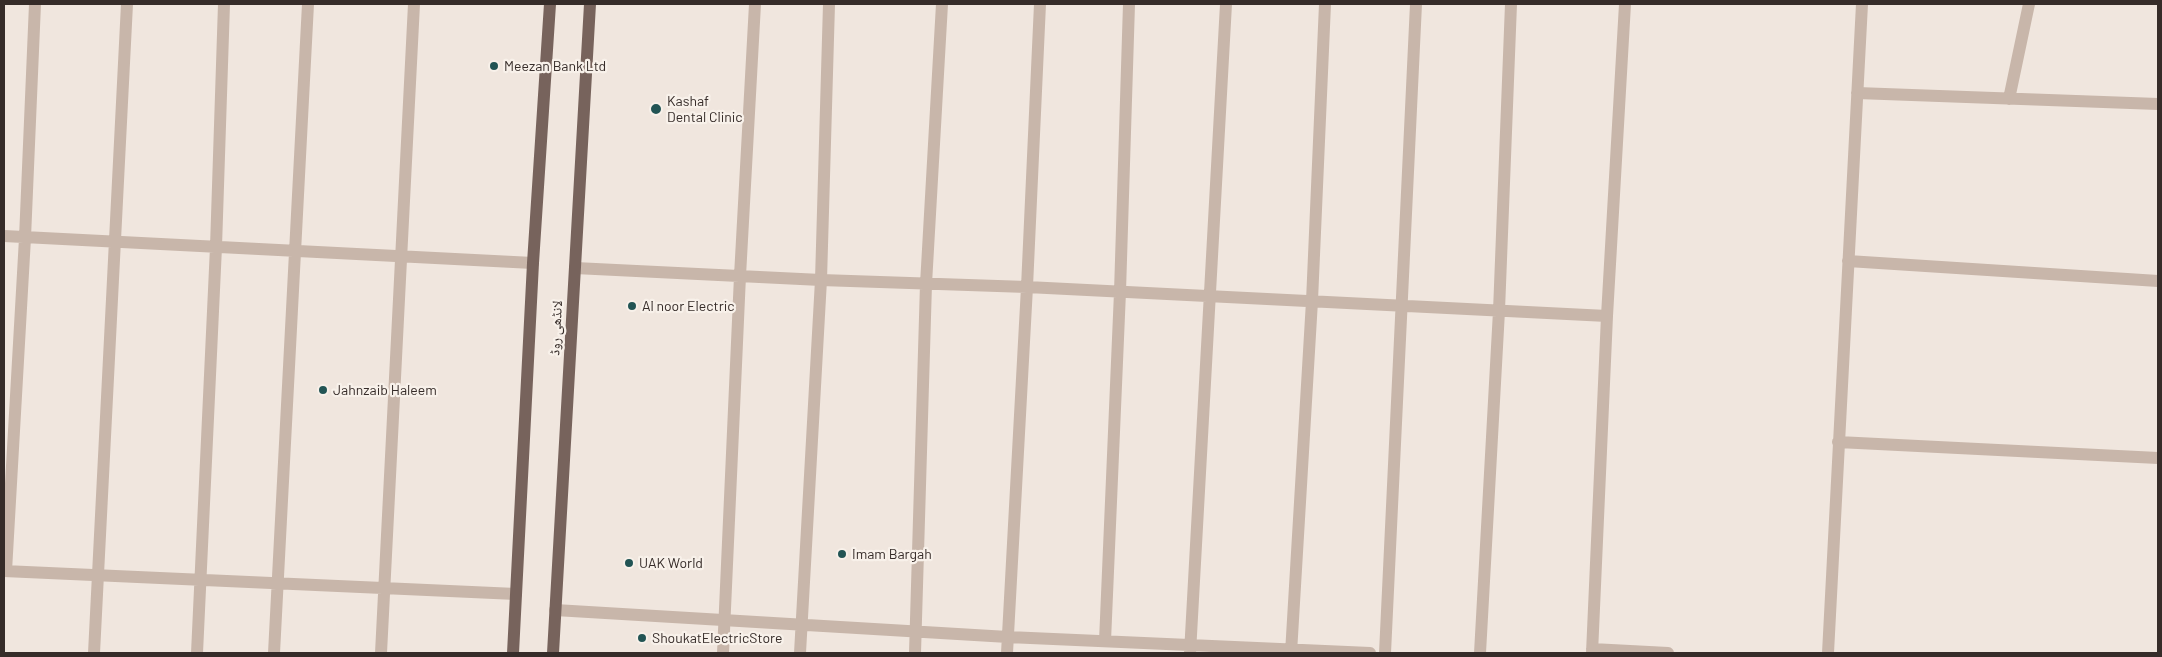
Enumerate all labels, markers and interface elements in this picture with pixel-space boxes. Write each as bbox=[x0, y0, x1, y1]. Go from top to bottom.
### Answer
place label: Meezan Bank Ltd bbox=[504, 58, 606, 74]
marker: Meezan Bank Ltd bbox=[488, 60, 500, 72]
place label: Kashaf Dental Clinic bbox=[667, 93, 743, 125]
marker: Kashaf Dental Clinic bbox=[649, 102, 663, 116]
place label: Al noor Electric bbox=[642, 298, 735, 314]
street label: لانڈھی روڈ bbox=[546, 300, 566, 356]
marker: Al noor Electric bbox=[626, 300, 638, 312]
place label: Jahnzaib Haleem bbox=[333, 382, 437, 398]
marker: Jahnzaib Haleem bbox=[317, 384, 329, 396]
place label: Imam Bargah bbox=[852, 546, 932, 562]
marker: Imam Bargah bbox=[836, 548, 848, 560]
place label: UAK World bbox=[639, 555, 703, 571]
marker: UAK World bbox=[623, 557, 635, 569]
place label: ShoukatElectricStore bbox=[652, 630, 782, 646]
marker: ShoukatElectricStore bbox=[636, 632, 648, 644]

